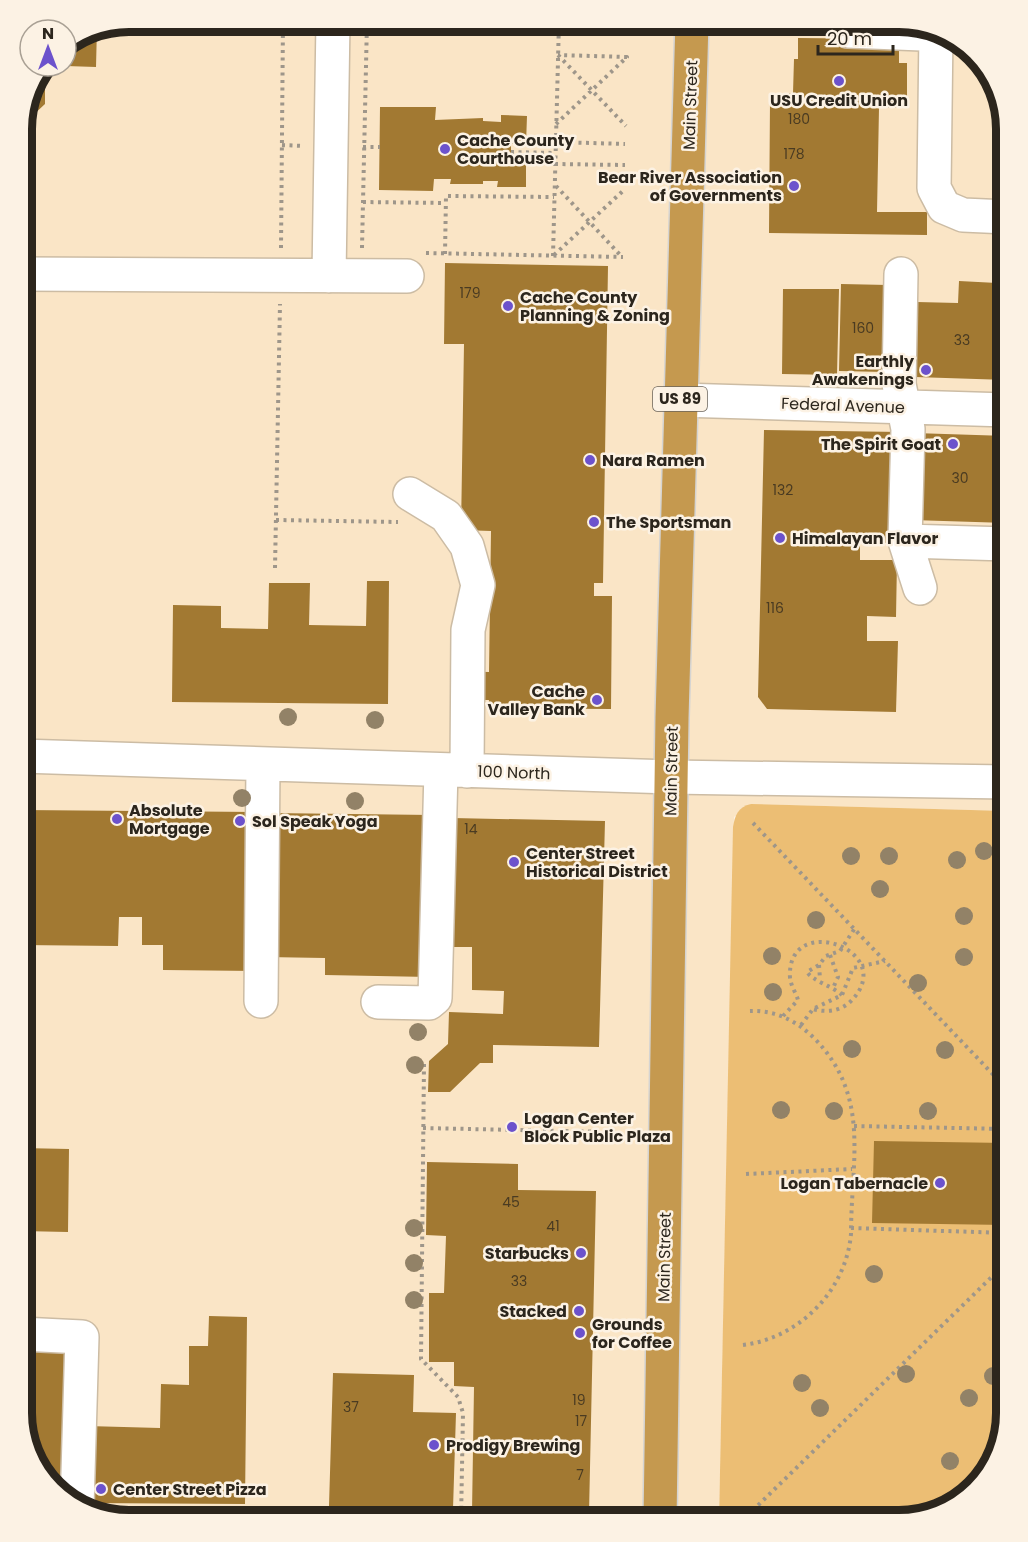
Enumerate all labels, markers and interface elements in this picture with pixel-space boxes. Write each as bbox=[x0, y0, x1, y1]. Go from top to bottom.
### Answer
north arrow bbox=[18, 18, 78, 78]
scale bar bbox=[818, 18, 893, 56]
text: N bbox=[42, 22, 54, 45]
text: 20 m bbox=[827, 26, 872, 51]
street label: Main Street bbox=[677, 60, 704, 150]
marker: USU Credit Union bbox=[832, 74, 846, 88]
place label: USU Credit Union bbox=[770, 89, 908, 112]
house number: 180 bbox=[788, 109, 810, 129]
place label: Cache County Courthouse bbox=[457, 129, 575, 170]
marker: Cache County Courthouse bbox=[438, 142, 452, 156]
house number: 178 bbox=[784, 144, 805, 164]
place label: Bear River Association of Governments bbox=[598, 166, 782, 207]
marker: Bear River Association of Governments bbox=[787, 179, 801, 193]
house number: 179 bbox=[460, 283, 480, 303]
place label: Cache County Planning & Zoning bbox=[520, 286, 670, 327]
marker: Cache County Planning & Zoning bbox=[501, 299, 515, 313]
house number: 160 bbox=[852, 318, 874, 338]
house number: 33 bbox=[954, 330, 970, 350]
place label: Earthly Awakenings bbox=[812, 350, 915, 391]
marker: Earthly Awakenings bbox=[919, 363, 933, 377]
road number: US 89 bbox=[653, 387, 707, 411]
street label: Federal Avenue bbox=[781, 392, 905, 419]
place label: The Spirit Goat bbox=[821, 433, 941, 456]
marker: The Spirit Goat bbox=[946, 437, 960, 451]
place label: Nara Ramen bbox=[602, 449, 705, 472]
marker: Nara Ramen bbox=[583, 453, 597, 467]
house number: 30 bbox=[951, 468, 969, 488]
house number: 132 bbox=[773, 480, 793, 500]
place label: The Sportsman bbox=[606, 511, 731, 534]
marker: The Sportsman bbox=[587, 515, 601, 529]
place label: Himalayan Flavor bbox=[792, 527, 939, 550]
marker: Himalayan Flavor bbox=[773, 531, 787, 545]
house number: 116 bbox=[766, 598, 784, 618]
place label: Cache Valley Bank bbox=[488, 680, 585, 721]
marker: Cache Valley Bank bbox=[590, 693, 604, 707]
street label: Main Street bbox=[659, 726, 684, 816]
street label: 100 North bbox=[477, 760, 551, 785]
place label: Absolute Mortgage bbox=[129, 799, 210, 840]
place label: Sol Speak Yoga bbox=[252, 810, 378, 833]
marker: Absolute Mortgage bbox=[110, 812, 124, 826]
marker: Sol Speak Yoga bbox=[233, 814, 247, 828]
house number: 14 bbox=[464, 819, 478, 839]
place label: Center Street Historical District bbox=[526, 842, 668, 883]
marker: Center Street Historical District bbox=[507, 855, 521, 869]
place label: Logan Center Block Public Plaza bbox=[524, 1107, 671, 1148]
marker: Logan Center Block Public Plaza bbox=[505, 1120, 519, 1134]
place label: Logan Tabernacle bbox=[780, 1172, 928, 1195]
marker: Logan Tabernacle bbox=[933, 1176, 947, 1190]
house number: 45 bbox=[502, 1192, 520, 1212]
street label: Main Street bbox=[652, 1212, 677, 1302]
house number: 41 bbox=[546, 1216, 560, 1236]
place label: Starbucks bbox=[485, 1242, 569, 1265]
marker: Starbucks bbox=[574, 1246, 588, 1260]
house number: 33 bbox=[511, 1271, 527, 1291]
place label: Stacked bbox=[500, 1300, 567, 1323]
marker: Stacked bbox=[572, 1304, 586, 1318]
place label: Grounds for Coffee bbox=[592, 1313, 672, 1354]
marker: Grounds for Coffee bbox=[573, 1326, 587, 1340]
house number: 19 bbox=[572, 1390, 586, 1410]
house number: 37 bbox=[343, 1397, 359, 1417]
house number: 17 bbox=[575, 1411, 587, 1431]
place label: Prodigy Brewing bbox=[446, 1434, 580, 1457]
marker: Prodigy Brewing bbox=[427, 1438, 441, 1452]
house number: 7 bbox=[576, 1465, 584, 1485]
place label: Center Street Pizza bbox=[113, 1478, 267, 1501]
marker: Center Street Pizza bbox=[94, 1482, 108, 1496]

